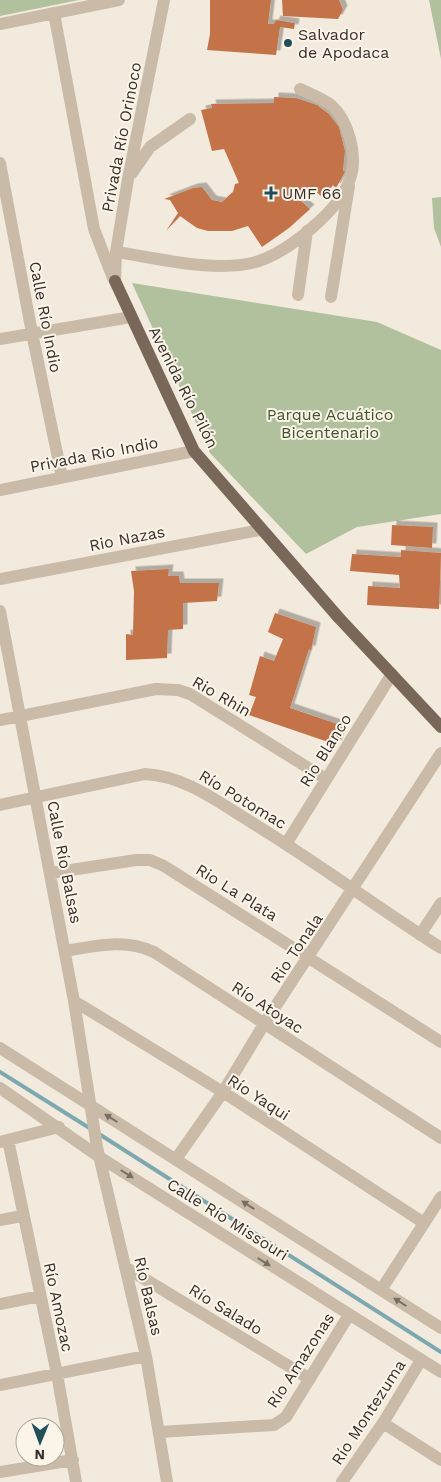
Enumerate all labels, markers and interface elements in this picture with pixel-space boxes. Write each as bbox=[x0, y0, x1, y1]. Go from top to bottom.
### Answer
place label: Salvador de Apodaca bbox=[298, 25, 389, 62]
marker: Salvador de Apodaca bbox=[282, 37, 294, 49]
street label: Privada Río Orinoco bbox=[98, 60, 145, 214]
place label: UMF 66 bbox=[282, 184, 341, 203]
marker: UMF 66 bbox=[264, 186, 278, 200]
street label: Calle Río Indio bbox=[25, 260, 66, 374]
street label: Avenida Río Pilón bbox=[145, 323, 222, 451]
park label: Parque Acuático Bicentenario bbox=[267, 405, 393, 442]
street label: Privada Rio Indio bbox=[28, 433, 160, 476]
street label: Rio Nazas bbox=[88, 522, 167, 555]
street label: Rio Rhin bbox=[189, 672, 254, 721]
street label: Rio Blanco bbox=[295, 710, 355, 790]
street label: Río Potomac bbox=[196, 766, 290, 833]
street label: Calle Río Balsas bbox=[43, 799, 86, 925]
street label: Rio La Plata bbox=[192, 860, 281, 925]
street label: Rio Tonala bbox=[266, 910, 327, 987]
street label: Río Atoyac bbox=[228, 977, 307, 1038]
street label: Río Yaqui bbox=[224, 1070, 293, 1125]
one-way arrow bbox=[104, 1113, 117, 1123]
one-way arrow bbox=[121, 1170, 134, 1179]
street label: Calle Río Missouri bbox=[164, 1174, 292, 1264]
one-way arrow bbox=[241, 1200, 255, 1210]
street label: Río Balsas bbox=[130, 1255, 167, 1337]
one-way arrow bbox=[258, 1257, 271, 1266]
street label: Río Amozac bbox=[40, 1261, 77, 1354]
street label: Río Salado bbox=[185, 1280, 266, 1339]
one-way arrow bbox=[393, 1297, 406, 1306]
street label: Río Amazonas bbox=[263, 1309, 338, 1411]
street label: Río Montezuma bbox=[327, 1356, 409, 1468]
north arrow bbox=[15, 1417, 65, 1467]
text: N bbox=[34, 1447, 45, 1463]

